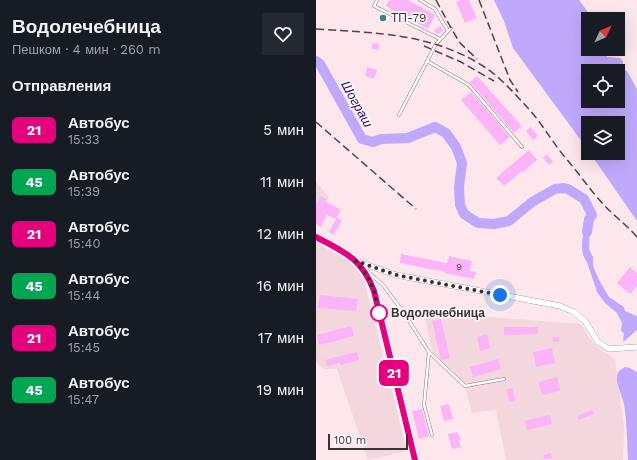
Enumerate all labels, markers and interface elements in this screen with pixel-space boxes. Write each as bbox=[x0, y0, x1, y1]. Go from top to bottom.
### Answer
place label: ТП-79 bbox=[391, 11, 427, 25]
north arrow bbox=[581, 12, 625, 56]
map controls bbox=[581, 12, 625, 160]
button: heart bbox=[262, 13, 304, 55]
marker: ТП-79 bbox=[378, 13, 388, 23]
text: Водолечебница bbox=[12, 15, 161, 38]
text: Пешком · 4 мин · 260 m bbox=[12, 42, 161, 57]
button: locate bbox=[581, 64, 625, 108]
text: Отправления bbox=[12, 77, 111, 95]
water label: Шограш bbox=[338, 78, 376, 130]
text: Автобус bbox=[68, 114, 130, 132]
button: layers bbox=[581, 116, 625, 160]
text: 5 мин bbox=[263, 121, 304, 139]
text: 21 bbox=[27, 122, 41, 138]
text: 15:33 bbox=[68, 132, 100, 147]
text: Автобус bbox=[68, 166, 130, 184]
text: 11 мин bbox=[260, 173, 304, 191]
text: 45 bbox=[25, 174, 43, 190]
text: 15:39 bbox=[68, 184, 100, 199]
text: Автобус bbox=[68, 218, 130, 236]
text: 12 мин bbox=[257, 225, 304, 243]
text: 21 bbox=[27, 226, 41, 242]
text: 15:40 bbox=[68, 236, 101, 251]
house number: 9 bbox=[456, 261, 462, 272]
text: Автобус bbox=[68, 270, 130, 288]
text: 16 мин bbox=[257, 277, 304, 295]
text: 45 bbox=[25, 278, 43, 294]
your location bbox=[490, 285, 510, 305]
text: 15:44 bbox=[68, 288, 100, 303]
marker: Водолечебница bbox=[370, 304, 388, 322]
place label: Водолечебница bbox=[391, 306, 485, 320]
text: Автобус bbox=[68, 322, 130, 340]
text: 17 мин bbox=[258, 329, 304, 347]
text: 21 bbox=[27, 330, 41, 346]
text: 15:45 bbox=[68, 340, 100, 355]
line badge: 21 bbox=[376, 360, 412, 386]
text: 21 bbox=[387, 365, 401, 381]
text: Автобус bbox=[68, 374, 130, 392]
text: 19 мин bbox=[257, 381, 304, 399]
text: 45 bbox=[25, 382, 43, 398]
text: 15:47 bbox=[68, 392, 99, 407]
scale bar bbox=[328, 432, 408, 451]
text: 100 m bbox=[334, 434, 366, 447]

